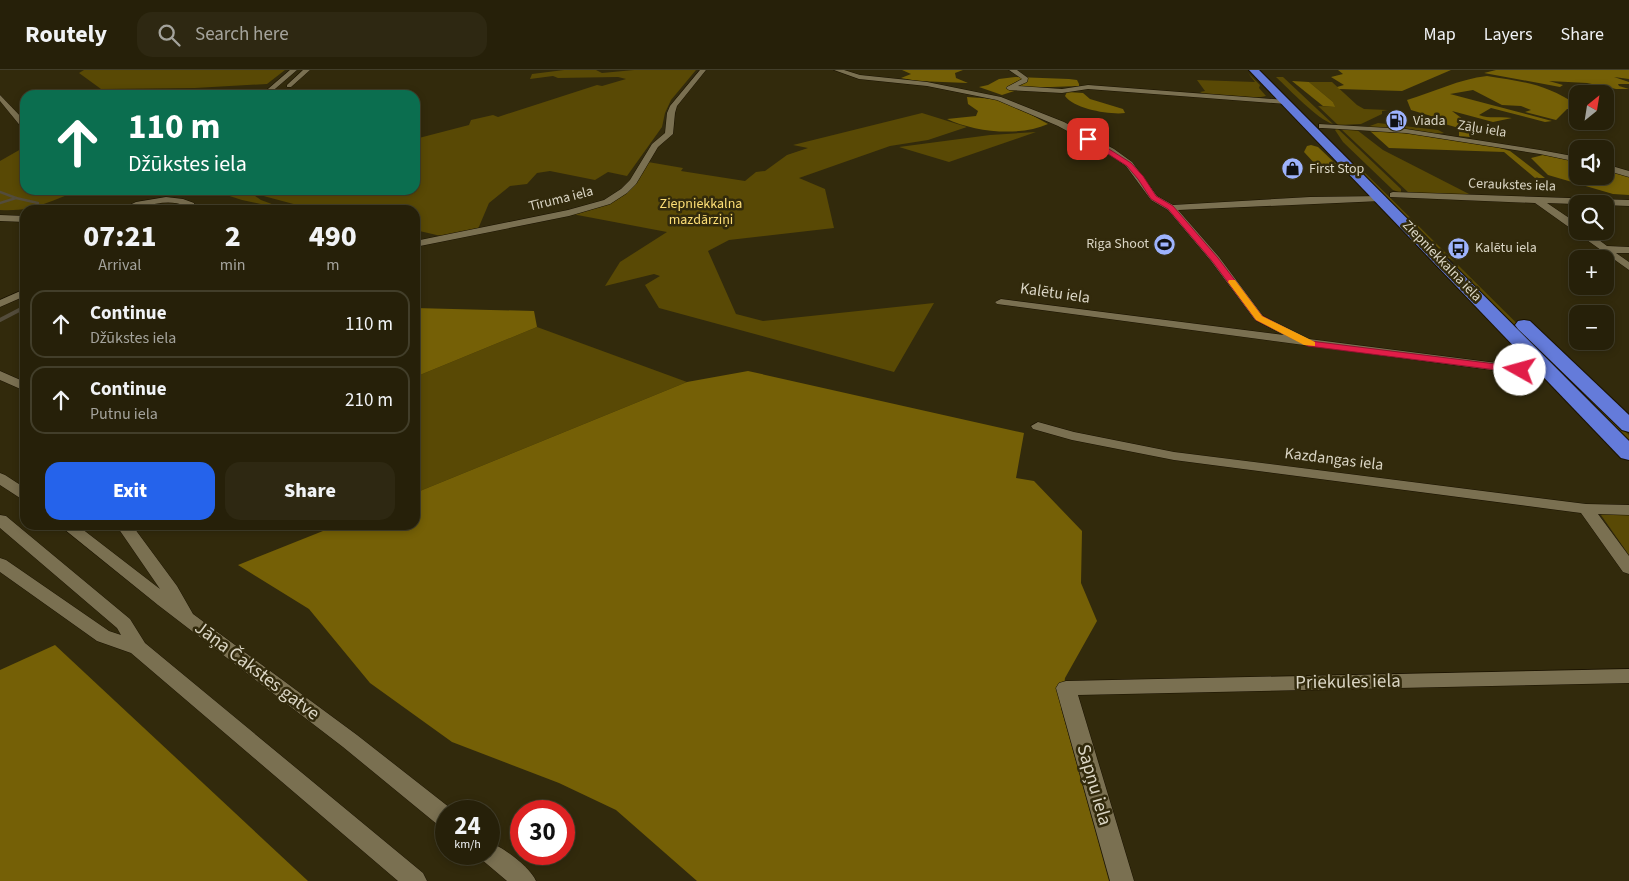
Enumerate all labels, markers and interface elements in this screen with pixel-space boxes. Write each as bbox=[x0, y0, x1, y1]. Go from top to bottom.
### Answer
search box bbox=[137, 12, 487, 57]
text: Routely bbox=[25, 17, 107, 52]
icon: search bbox=[155, 21, 183, 49]
text: Search here bbox=[195, 21, 289, 48]
text: Map bbox=[1424, 22, 1456, 47]
text: Layers bbox=[1484, 22, 1533, 47]
text: Share bbox=[1561, 22, 1604, 47]
north arrow bbox=[1569, 85, 1614, 130]
map controls bbox=[1569, 85, 1614, 350]
text: 110 m bbox=[128, 102, 220, 152]
fuel station icon: Viada bbox=[1385, 109, 1409, 133]
icon: ahead bbox=[45, 110, 110, 175]
place label: Viada bbox=[1413, 111, 1446, 131]
street label: Zāļu iela bbox=[1456, 115, 1508, 143]
pin bbox=[1067, 118, 1109, 160]
icon: arrive bbox=[1074, 125, 1102, 153]
button: sound bbox=[1569, 140, 1614, 185]
text: Džūkstes iela bbox=[128, 148, 247, 180]
shop icon: First Stop bbox=[1281, 157, 1305, 181]
place label: First Stop bbox=[1309, 159, 1365, 179]
street label: Ceraukstes iela bbox=[1468, 173, 1556, 197]
street label: Tīruma iela bbox=[527, 181, 595, 217]
park label: Ziepniekkalna mazdārziņi bbox=[660, 194, 742, 230]
button: search bbox=[1569, 195, 1614, 240]
text: 07:21 bbox=[83, 215, 157, 258]
text: 2 bbox=[225, 215, 241, 258]
text: 490 bbox=[309, 215, 357, 258]
street label: Ziepniekkalna iela bbox=[1398, 216, 1486, 306]
sports icon: Riga Shoot bbox=[1153, 232, 1177, 256]
place label: Riga Shoot bbox=[1086, 234, 1149, 254]
bus stop icon: Kalētu iela bbox=[1447, 236, 1471, 260]
place label: Kalētu iela bbox=[1475, 238, 1537, 258]
button: + bbox=[1569, 250, 1614, 295]
text: Arrival bbox=[98, 254, 141, 276]
text: min bbox=[220, 254, 246, 276]
text: m bbox=[326, 254, 339, 276]
street label: Kalētu iela bbox=[1019, 277, 1091, 309]
text: Continue bbox=[90, 300, 167, 327]
button: − bbox=[1569, 305, 1614, 350]
icon: ahead bbox=[47, 310, 75, 338]
text: 110 m bbox=[345, 311, 393, 338]
text: Džūkstes iela bbox=[90, 327, 176, 349]
position arrow bbox=[1493, 343, 1545, 395]
text: Continue bbox=[90, 376, 167, 403]
icon: ahead bbox=[47, 386, 75, 414]
text: 210 m bbox=[345, 387, 393, 414]
text: Putnu iela bbox=[90, 403, 158, 425]
street label: Kazdangas iela bbox=[1283, 442, 1385, 476]
button: Exit bbox=[45, 462, 215, 520]
button: Share bbox=[225, 462, 395, 520]
street label: Jāņa Čakstes gatve bbox=[189, 615, 325, 727]
street label: Priekules iela bbox=[1295, 668, 1401, 696]
street label: Sapņu iela bbox=[1070, 741, 1118, 829]
speed limit sign: 30 bbox=[510, 800, 575, 865]
text: 24 bbox=[454, 808, 481, 844]
text: km/h bbox=[454, 836, 481, 853]

